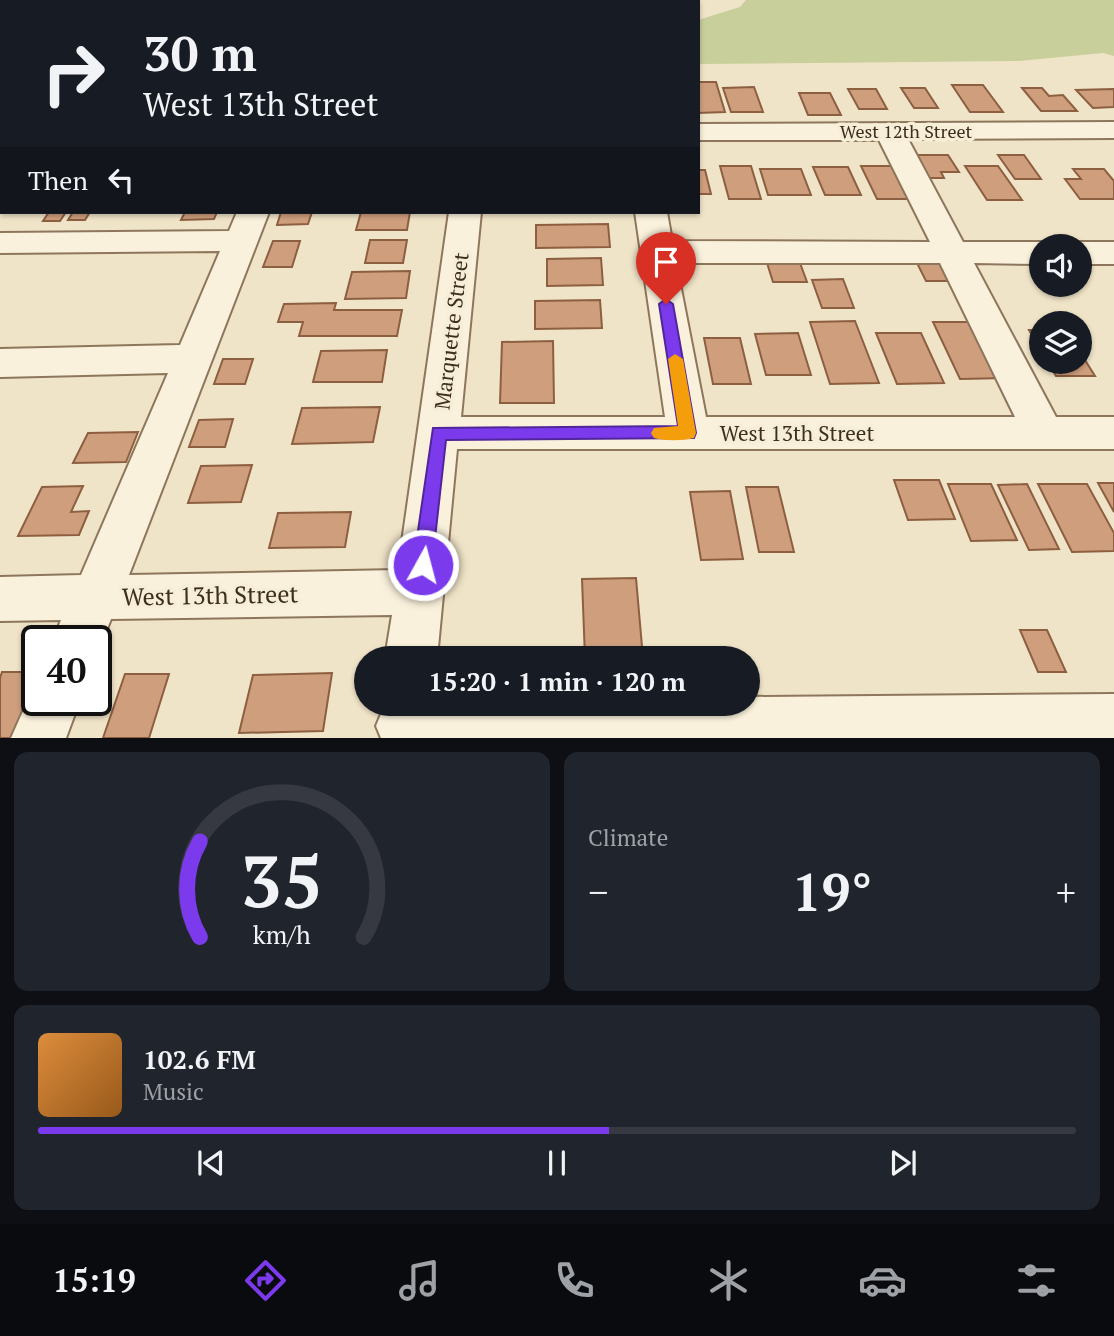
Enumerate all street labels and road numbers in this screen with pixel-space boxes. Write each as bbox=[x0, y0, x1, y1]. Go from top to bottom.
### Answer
street label: West 12th Street bbox=[840, 119, 973, 143]
street label: Marquette Street bbox=[427, 251, 475, 411]
street label: West 13th Street bbox=[720, 419, 874, 447]
street label: West 13th Street bbox=[121, 577, 299, 613]

